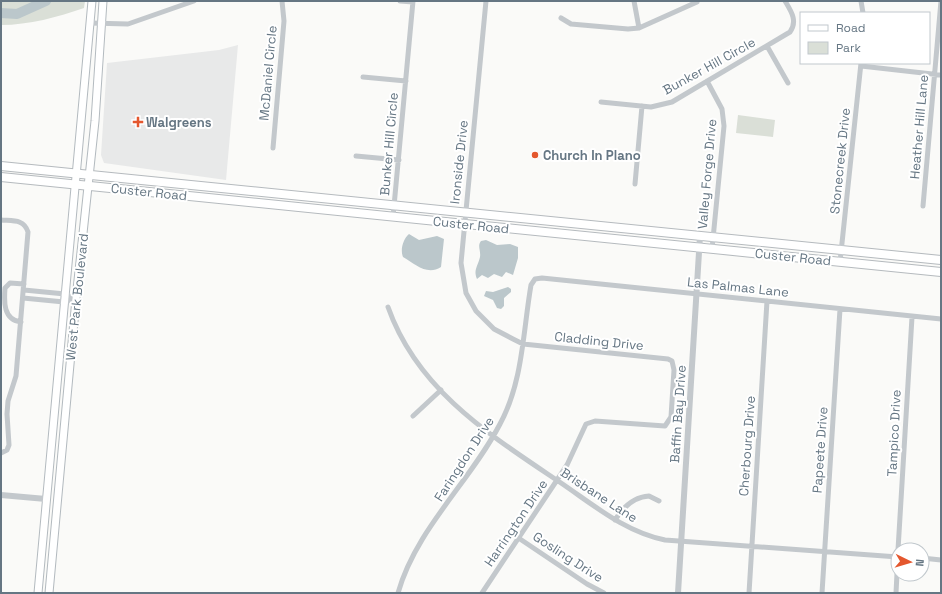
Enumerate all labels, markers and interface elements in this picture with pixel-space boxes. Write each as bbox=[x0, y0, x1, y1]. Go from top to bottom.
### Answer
legend bbox=[800, 12, 930, 64]
text: Road bbox=[836, 20, 865, 36]
street label: McDaniel Circle bbox=[255, 25, 281, 121]
street label: Bunker Hill Circle bbox=[660, 34, 758, 98]
text: Park bbox=[836, 40, 861, 56]
street label: Heather Hill Lane bbox=[906, 74, 932, 180]
street label: Bunker Hill Circle bbox=[376, 92, 402, 196]
street label: Stonecreek Drive bbox=[826, 107, 854, 215]
place label: Walgreens bbox=[146, 114, 212, 131]
marker: Walgreens bbox=[133, 117, 143, 127]
street label: Valley Forge Drive bbox=[694, 118, 720, 230]
street label: Ironside Drive bbox=[446, 119, 472, 205]
place label: Church In Plano bbox=[543, 147, 641, 164]
marker: Church In Plano bbox=[530, 150, 540, 160]
street label: Custer Road bbox=[110, 180, 188, 204]
street label: Custer Road bbox=[432, 213, 510, 237]
street label: West Park Boulevard bbox=[62, 233, 92, 361]
street label: Custer Road bbox=[754, 245, 832, 269]
street label: Las Palmas Lane bbox=[686, 273, 790, 301]
street label: Cladding Drive bbox=[554, 328, 644, 354]
street label: Baffin Bay Drive bbox=[666, 364, 690, 464]
street label: Tampico Drive bbox=[883, 389, 905, 477]
street label: Cherbourg Drive bbox=[735, 395, 759, 497]
street label: Papeete Drive bbox=[809, 406, 831, 494]
street label: Faringdon Drive bbox=[430, 413, 498, 505]
street label: Brisbane Lane bbox=[557, 464, 641, 526]
street label: Harrington Drive bbox=[481, 476, 551, 570]
street label: Gosling Drive bbox=[530, 528, 606, 586]
north arrow bbox=[890, 542, 930, 582]
text: N bbox=[913, 559, 927, 567]

